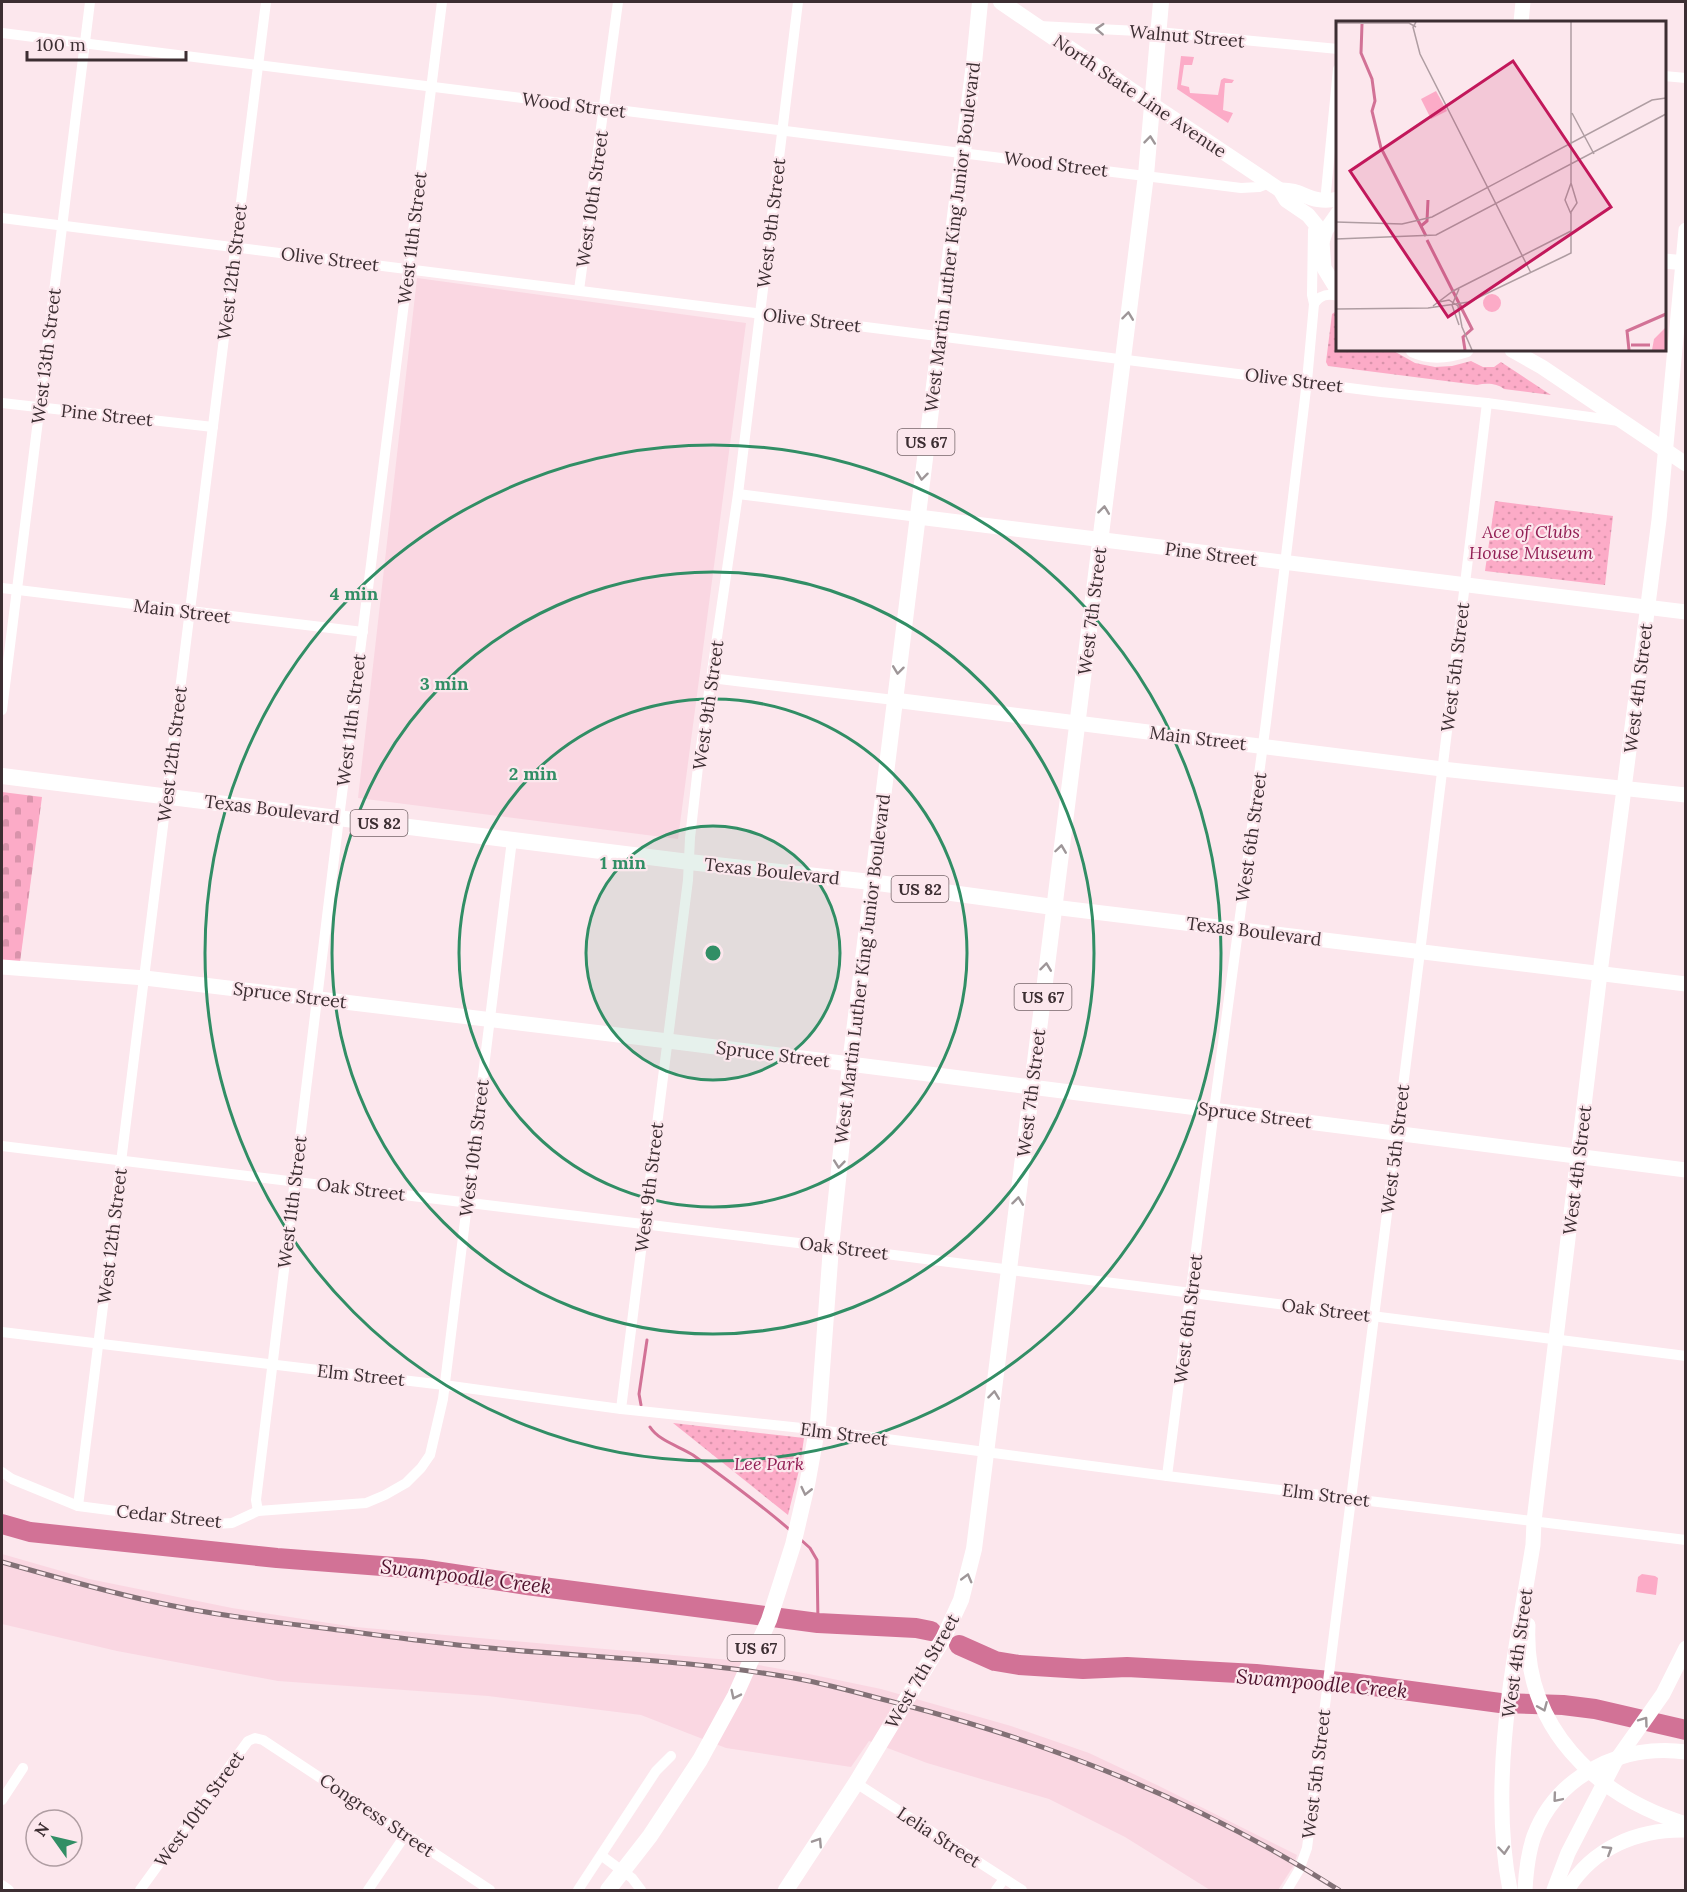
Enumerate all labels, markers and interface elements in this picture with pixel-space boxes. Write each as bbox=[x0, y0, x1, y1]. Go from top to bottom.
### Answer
street label: Walnut Street bbox=[1128, 19, 1246, 53]
inset map bbox=[1336, 21, 1666, 351]
one-way arrow bbox=[1095, 23, 1104, 36]
scale bar bbox=[27, 24, 186, 62]
street label: North State Line Avenue bbox=[1049, 29, 1231, 163]
text: 100 m bbox=[36, 33, 86, 56]
street label: West Martin Luther King Junior Boulevard bbox=[919, 60, 985, 413]
street label: Wood Street bbox=[521, 87, 627, 123]
street label: West 10th Street bbox=[571, 129, 613, 269]
one-way arrow bbox=[1143, 135, 1156, 145]
street label: Wood Street bbox=[1003, 146, 1109, 182]
street label: West 9th Street bbox=[752, 157, 790, 289]
street label: West 11th Street bbox=[392, 170, 432, 306]
street label: West 12th Street bbox=[212, 203, 252, 341]
street label: Olive Street bbox=[280, 242, 380, 276]
street label: West 13th Street bbox=[26, 287, 66, 425]
street label: Olive Street bbox=[762, 303, 862, 337]
one-way arrow bbox=[1122, 312, 1134, 321]
street label: Olive Street bbox=[1244, 363, 1344, 397]
street label: Pine Street bbox=[60, 399, 154, 431]
road number: US 67 bbox=[898, 429, 954, 455]
one-way arrow bbox=[917, 472, 929, 481]
one-way arrow bbox=[1098, 505, 1110, 514]
park label: Ace of Clubs House Museum bbox=[1469, 520, 1593, 564]
street label: Pine Street bbox=[1164, 537, 1258, 571]
street label: West 7th Street bbox=[1073, 546, 1111, 676]
text: 4 min bbox=[330, 582, 379, 605]
street label: Main Street bbox=[132, 594, 232, 628]
street label: West 5th Street bbox=[1436, 601, 1474, 733]
street label: West 4th Street bbox=[1619, 622, 1657, 754]
street label: West 9th Street bbox=[688, 639, 729, 771]
street label: West 11th Street bbox=[331, 652, 371, 788]
one-way arrow bbox=[892, 665, 905, 675]
text: 3 min bbox=[420, 672, 469, 695]
street label: West 12th Street bbox=[152, 685, 192, 823]
street label: Main Street bbox=[1148, 721, 1248, 755]
text: 2 min bbox=[509, 762, 558, 785]
street label: West 6th Street bbox=[1231, 771, 1272, 903]
street label: Texas Boulevard bbox=[203, 789, 341, 829]
street label: West Martin Luther King Junior Boulevard bbox=[829, 792, 895, 1145]
road number: US 82 bbox=[350, 810, 407, 836]
one-way arrow bbox=[1055, 845, 1067, 854]
text: 1 min bbox=[600, 851, 646, 874]
street label: Texas Boulevard bbox=[703, 852, 841, 890]
road number: US 82 bbox=[892, 876, 948, 902]
street label: Texas Boulevard bbox=[1185, 911, 1323, 951]
centre of rings bbox=[703, 943, 723, 963]
one-way arrow bbox=[1040, 963, 1052, 972]
street label: Spruce Street bbox=[232, 977, 348, 1013]
road number: US 67 bbox=[1014, 984, 1072, 1010]
street label: West 7th Street bbox=[1012, 1028, 1050, 1158]
street label: Spruce Street bbox=[715, 1036, 831, 1072]
street label: West 10th Street bbox=[454, 1078, 494, 1218]
street label: West 5th Street bbox=[1376, 1083, 1414, 1215]
street label: Spruce Street bbox=[1197, 1097, 1313, 1133]
street label: West 4th Street bbox=[1558, 1104, 1596, 1236]
street label: West 9th Street bbox=[630, 1121, 668, 1253]
street label: West 11th Street bbox=[272, 1134, 312, 1270]
one-way arrow bbox=[833, 1160, 846, 1169]
street label: West 12th Street bbox=[92, 1167, 132, 1305]
street label: Oak Street bbox=[315, 1172, 407, 1206]
one-way arrow bbox=[1011, 1197, 1024, 1206]
street label: Oak Street bbox=[798, 1231, 890, 1265]
street label: West 6th Street bbox=[1169, 1253, 1207, 1385]
street label: Oak Street bbox=[1280, 1293, 1372, 1327]
street label: Elm Street bbox=[316, 1359, 406, 1391]
one-way arrow bbox=[987, 1390, 1000, 1399]
street label: Elm Street bbox=[799, 1417, 889, 1451]
park label: Lee Park bbox=[734, 1452, 804, 1475]
street label: Elm Street bbox=[1281, 1478, 1371, 1512]
one-way arrow bbox=[800, 1486, 813, 1496]
street label: Cedar Street bbox=[115, 1499, 223, 1533]
water label: Swampoodle Creek bbox=[379, 1553, 553, 1599]
one-way arrow bbox=[960, 1573, 972, 1584]
street label: West 4th Street bbox=[1497, 1587, 1537, 1719]
street label: West 7th Street bbox=[880, 1609, 964, 1733]
road number: US 67 bbox=[728, 1635, 784, 1661]
water label: Swampoodle Creek bbox=[1235, 1663, 1409, 1703]
one-way arrow bbox=[731, 1688, 743, 1699]
one-way arrow bbox=[1536, 1701, 1548, 1712]
street label: West 5th Street bbox=[1297, 1708, 1335, 1840]
one-way arrow bbox=[1637, 1717, 1648, 1728]
street label: West 10th Street bbox=[149, 1746, 249, 1872]
street label: Congress Street bbox=[315, 1768, 439, 1862]
one-way arrow bbox=[1553, 1791, 1564, 1802]
street label: Lelia Street bbox=[893, 1801, 985, 1873]
north arrow bbox=[24, 1808, 84, 1868]
text: N bbox=[30, 1819, 53, 1840]
one-way arrow bbox=[811, 1837, 822, 1848]
one-way arrow bbox=[1602, 1845, 1612, 1857]
one-way arrow bbox=[1497, 1846, 1510, 1855]

